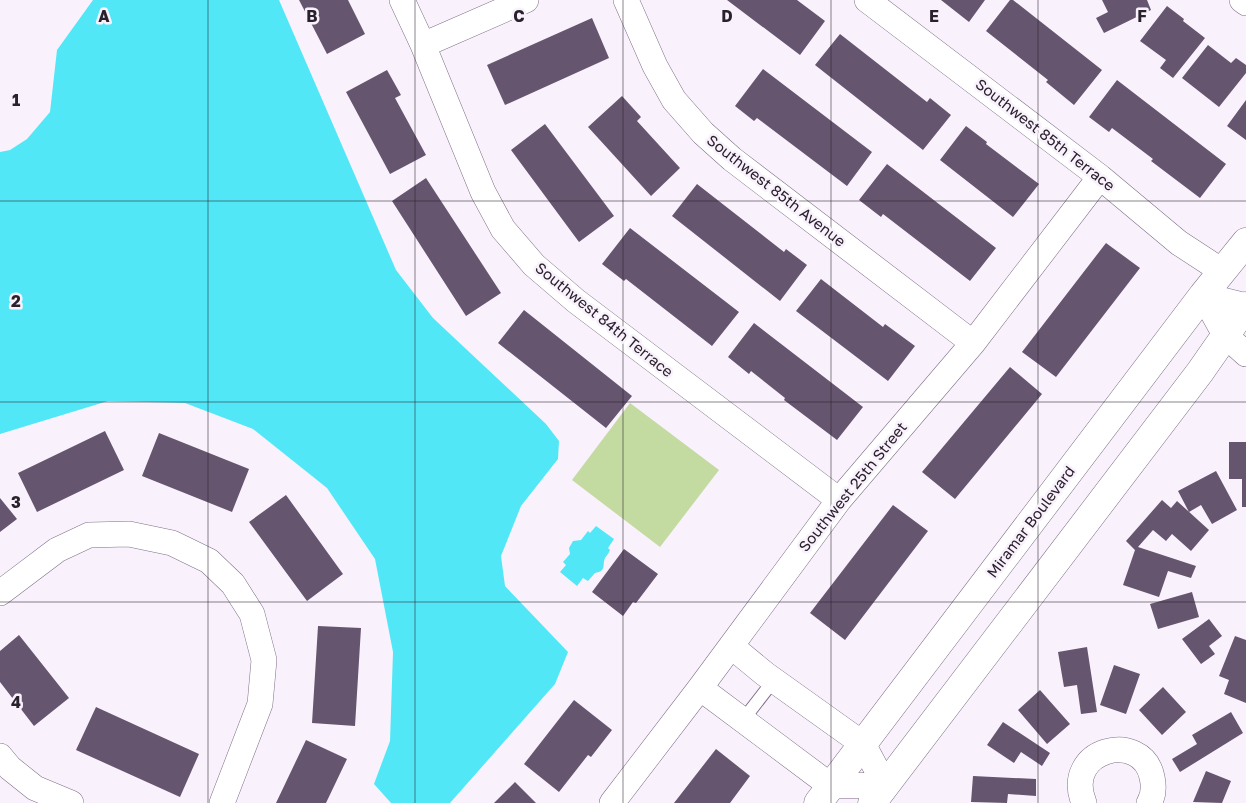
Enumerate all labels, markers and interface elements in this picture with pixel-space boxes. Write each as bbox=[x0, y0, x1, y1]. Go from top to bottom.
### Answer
text: A bbox=[98, 6, 110, 26]
text: B bbox=[306, 6, 318, 26]
text: C bbox=[513, 6, 525, 26]
text: D bbox=[721, 6, 733, 26]
text: E bbox=[929, 6, 939, 26]
text: F bbox=[1137, 6, 1147, 26]
street label: Southwest 85th Terrace bbox=[972, 74, 1119, 194]
text: 1 bbox=[12, 90, 20, 110]
street label: Southwest 85th Avenue bbox=[704, 131, 850, 250]
street label: Southwest 84th Terrace bbox=[532, 258, 677, 381]
text: 2 bbox=[11, 291, 21, 311]
street label: Southwest 25th Street bbox=[794, 418, 910, 555]
street label: Miramar Boulevard bbox=[982, 462, 1078, 581]
text: 3 bbox=[11, 492, 21, 512]
text: 4 bbox=[11, 692, 21, 712]

